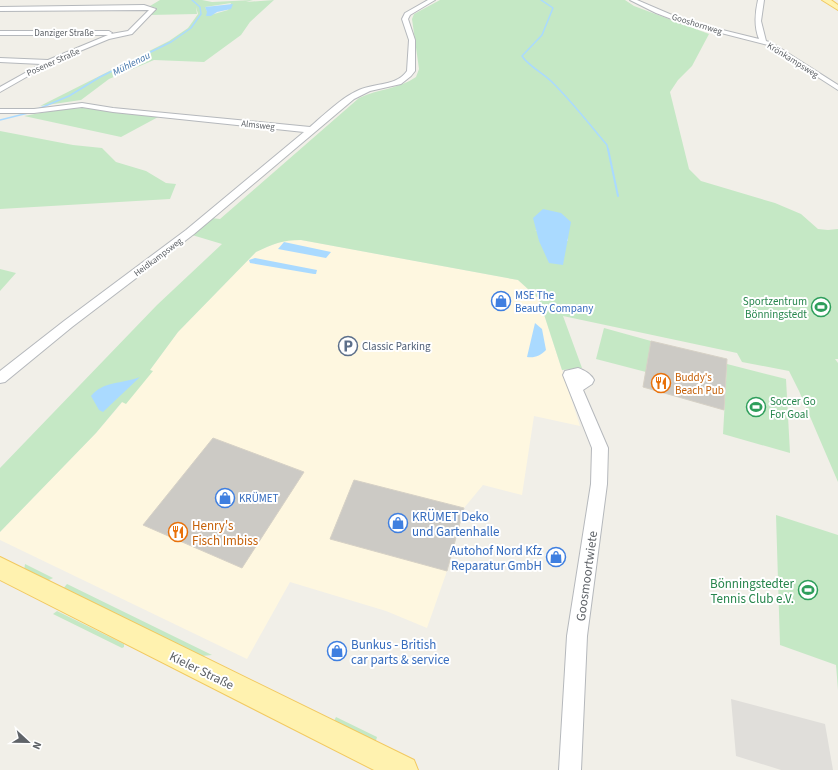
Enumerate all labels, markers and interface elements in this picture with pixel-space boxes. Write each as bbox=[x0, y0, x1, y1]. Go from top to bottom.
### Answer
street label: Gooshornweg bbox=[670, 11, 724, 38]
street label: Danziger Straße bbox=[34, 27, 94, 40]
street label: Krönkampsweg bbox=[764, 39, 821, 82]
street label: Posener Straße bbox=[25, 45, 82, 80]
water label: Mühlenau bbox=[110, 48, 153, 79]
street label: Almsweg bbox=[240, 117, 276, 134]
street label: Heidkampsweg bbox=[131, 234, 186, 280]
place label: MSE The Beauty Company bbox=[515, 288, 593, 316]
shop icon: MSE The Beauty Company bbox=[490, 290, 512, 312]
place label: Sportzentrum Bönningstedt bbox=[743, 294, 807, 322]
sports icon: Sportzentrum Bönningstedt bbox=[810, 296, 832, 318]
parking icon: Classic Parking bbox=[337, 335, 359, 357]
place label: Classic Parking bbox=[362, 339, 431, 354]
place label: Buddy's Beach Pub bbox=[675, 370, 724, 398]
restaurant icon: Buddy's Beach Pub bbox=[650, 372, 672, 394]
place label: Soccer Go For Goal bbox=[770, 394, 816, 422]
sports icon: Soccer Go For Goal bbox=[745, 396, 767, 418]
shop icon: KRÜMET bbox=[214, 487, 236, 509]
place label: KRÜMET bbox=[239, 491, 279, 506]
place label: KRÜMET Deko und Gartenhalle bbox=[412, 508, 500, 541]
shop icon: KRÜMET Deko und Gartenhalle bbox=[387, 512, 409, 534]
place label: Henry's Fisch Imbiss bbox=[192, 517, 259, 550]
restaurant icon: Henry's Fisch Imbiss bbox=[167, 521, 189, 543]
street label: Goosmoortwiete bbox=[572, 530, 602, 622]
place label: Autohof Nord Kfz Reparatur GmbH bbox=[450, 542, 542, 575]
shop icon: Autohof Nord Kfz Reparatur GmbH bbox=[545, 546, 567, 568]
place label: Bönningstedter Tennis Club e.V. bbox=[710, 575, 794, 608]
sports icon: Bönningstedter Tennis Club e.V. bbox=[797, 579, 819, 601]
place label: Bunkus - British car parts & service bbox=[351, 636, 450, 669]
shop icon: Bunkus - British car parts & service bbox=[326, 640, 348, 662]
street label: Kieler Straße bbox=[166, 648, 237, 694]
north arrow bbox=[8, 722, 48, 762]
text: N bbox=[28, 739, 45, 752]

